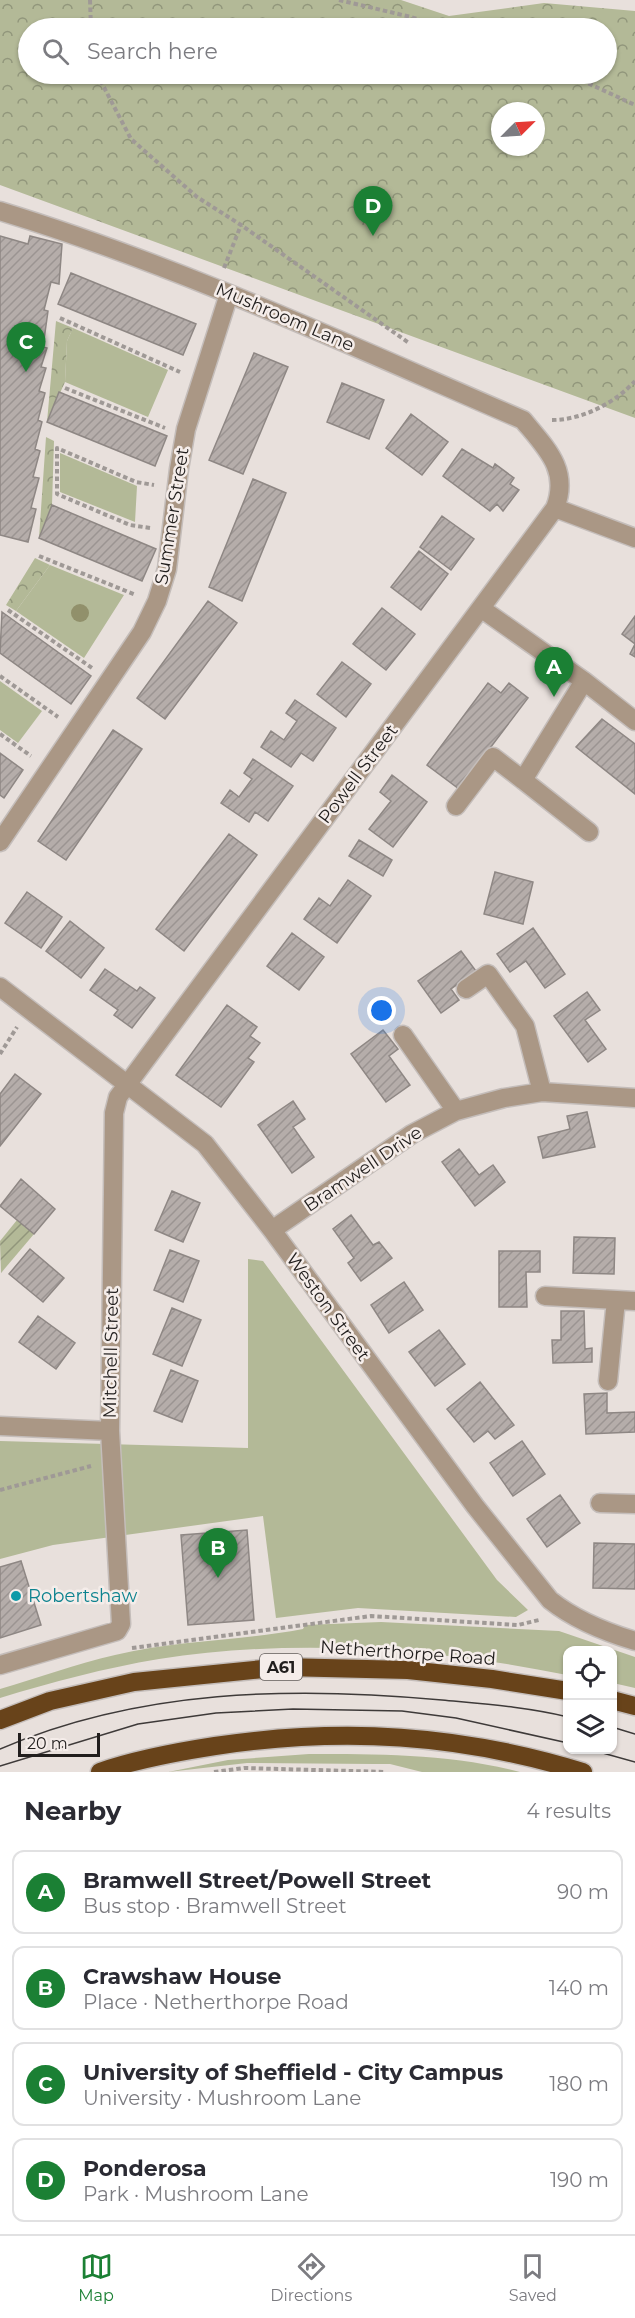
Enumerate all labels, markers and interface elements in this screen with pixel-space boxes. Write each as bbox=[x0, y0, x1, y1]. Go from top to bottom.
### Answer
search box bbox=[18, 18, 617, 84]
icon: search bbox=[39, 35, 72, 68]
text: Search here bbox=[87, 38, 218, 65]
north arrow bbox=[491, 102, 545, 156]
pin: D bbox=[354, 186, 392, 236]
street label: Mushroom Lane bbox=[213, 278, 357, 356]
pin: C bbox=[6, 322, 46, 372]
street label: Summer Street bbox=[150, 446, 194, 586]
pin: A bbox=[534, 648, 574, 697]
street label: Powell Street bbox=[313, 720, 403, 828]
your location bbox=[367, 996, 396, 1025]
street label: Bramwell Drive bbox=[300, 1121, 426, 1217]
street label: Weston Street bbox=[281, 1249, 375, 1365]
street label: Mitchell Street bbox=[99, 1287, 123, 1419]
pin: B bbox=[198, 1528, 238, 1578]
place label: Robertshaw bbox=[28, 1585, 138, 1607]
marker: Robertshaw bbox=[9, 1589, 23, 1603]
street label: Netherthorpe Road bbox=[319, 1636, 497, 1670]
map controls bbox=[563, 1646, 617, 1754]
button: locate bbox=[563, 1646, 617, 1700]
road number: A61 bbox=[260, 1654, 302, 1680]
button: layers bbox=[563, 1700, 617, 1754]
scale bar bbox=[18, 1730, 100, 1758]
text: 20 m bbox=[27, 1734, 68, 1753]
text: Nearby bbox=[24, 1795, 121, 1827]
text: 4 results bbox=[526, 1799, 611, 1823]
text: Bramwell Street/Powell Street bbox=[83, 1867, 431, 1894]
text: A bbox=[38, 1880, 53, 1904]
text: 90 m bbox=[557, 1880, 609, 1904]
text: Bus stop · Bramwell Street bbox=[83, 1894, 347, 1918]
text: Crawshaw House bbox=[83, 1963, 281, 1990]
text: B bbox=[38, 1976, 53, 2000]
text: 140 m bbox=[549, 1976, 609, 2000]
text: Place · Netherthorpe Road bbox=[83, 1990, 349, 2014]
text: University of Sheffield - City Campus bbox=[83, 2059, 503, 2086]
text: C bbox=[38, 2072, 53, 2096]
text: 180 m bbox=[549, 2072, 609, 2096]
text: University · Mushroom Lane bbox=[83, 2086, 361, 2110]
text: Ponderosa bbox=[83, 2155, 207, 2182]
text: D bbox=[37, 2168, 54, 2192]
text: 190 m bbox=[550, 2168, 609, 2192]
text: Park · Mushroom Lane bbox=[83, 2182, 309, 2206]
tab: Map bbox=[78, 2250, 114, 2305]
tab: Directions bbox=[270, 2250, 352, 2305]
tab: Saved bbox=[509, 2250, 557, 2305]

